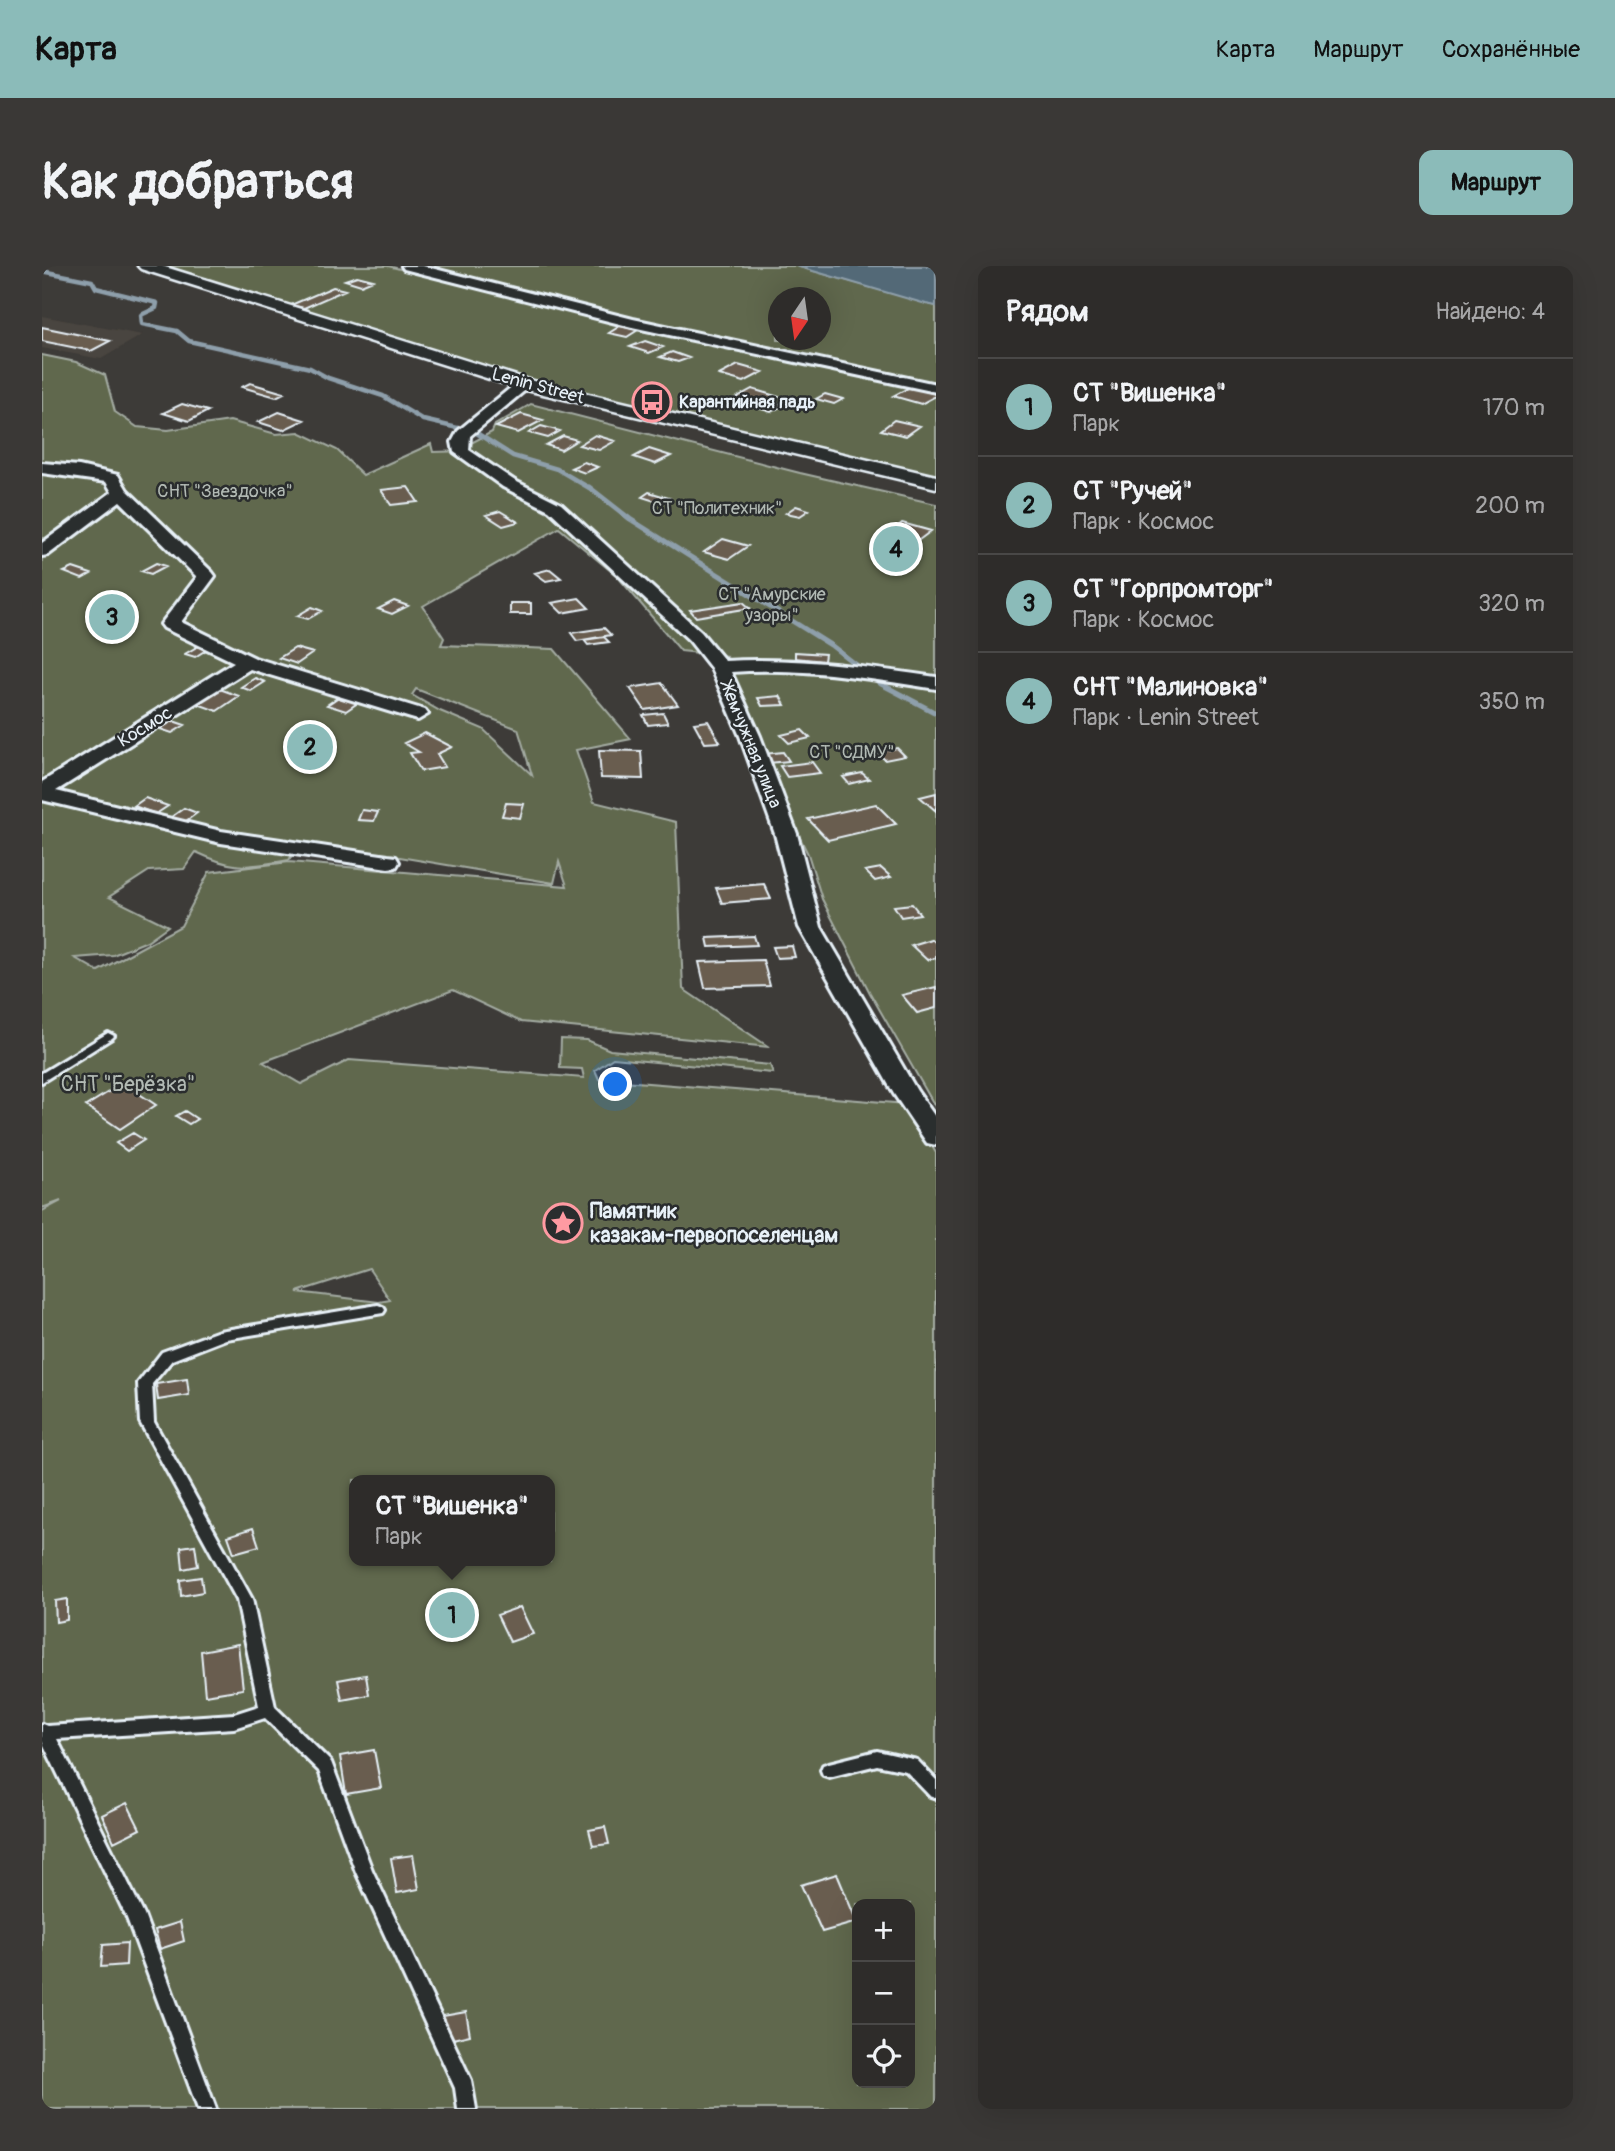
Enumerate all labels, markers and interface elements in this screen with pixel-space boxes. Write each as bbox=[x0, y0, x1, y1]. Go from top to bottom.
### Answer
text: Карта bbox=[35, 29, 117, 70]
text: Карта bbox=[1216, 35, 1275, 64]
text: Маршрут bbox=[1313, 35, 1404, 64]
text: Сохранённые bbox=[1442, 35, 1580, 64]
button: Маршрут bbox=[1419, 150, 1573, 215]
text: Как добраться bbox=[42, 152, 354, 213]
north arrow bbox=[768, 287, 831, 350]
text: Рядом bbox=[1006, 293, 1089, 330]
text: Найдено: 4 bbox=[1435, 297, 1545, 326]
street label: Lenin Street bbox=[489, 363, 587, 410]
text: СТ "Вишенка" bbox=[1073, 377, 1226, 409]
bus stop icon: Карантийная падь bbox=[631, 381, 673, 423]
place label: Карантийная падь bbox=[679, 391, 816, 414]
text: 1 bbox=[1025, 393, 1034, 422]
text: 170 m bbox=[1483, 393, 1545, 422]
text: Парк bbox=[1073, 409, 1120, 438]
text: СТ "Ручей" bbox=[1073, 475, 1193, 507]
park label: СНТ "Звездочка" bbox=[157, 480, 293, 503]
text: 2 bbox=[1023, 491, 1035, 520]
text: 200 m bbox=[1475, 491, 1545, 520]
park label: СТ "Политехник" bbox=[652, 497, 782, 520]
text: Парк · Космос bbox=[1073, 507, 1214, 536]
pin: 4 bbox=[873, 523, 919, 575]
text: СТ "Горпромторг" bbox=[1073, 573, 1274, 605]
park label: СТ "Амурские узоры" bbox=[718, 583, 826, 627]
text: 3 bbox=[1023, 589, 1035, 618]
text: 320 m bbox=[1478, 589, 1545, 618]
pin: 3 bbox=[89, 591, 135, 643]
text: Парк · Космос bbox=[1073, 605, 1214, 634]
text: СНТ "Малиновка" bbox=[1073, 671, 1268, 703]
street label: Жемчужная улица bbox=[714, 676, 787, 812]
text: 4 bbox=[1022, 687, 1036, 716]
text: 350 m bbox=[1479, 687, 1545, 716]
street label: Космос bbox=[114, 701, 176, 753]
text: Парк · Lenin Street bbox=[1073, 703, 1259, 732]
pin: 2 bbox=[287, 721, 333, 773]
park label: СТ "СДМУ" bbox=[809, 741, 895, 764]
your location bbox=[598, 1067, 632, 1101]
park label: СНТ "Берёзка" bbox=[61, 1071, 195, 1098]
place label: Памятник казакам-первопоселенцам bbox=[590, 1198, 838, 1249]
place icon: Памятник казакам-первопоселенцам bbox=[542, 1202, 584, 1244]
popup bbox=[349, 1475, 555, 1566]
text: СТ "Вишенка" bbox=[375, 1490, 529, 1522]
text: Парк bbox=[375, 1522, 423, 1551]
pin: 1 bbox=[429, 1589, 475, 1641]
map controls bbox=[852, 1899, 915, 2088]
button: + bbox=[852, 1899, 915, 1962]
button: − bbox=[852, 1962, 915, 2025]
button: locate bbox=[852, 2025, 915, 2088]

